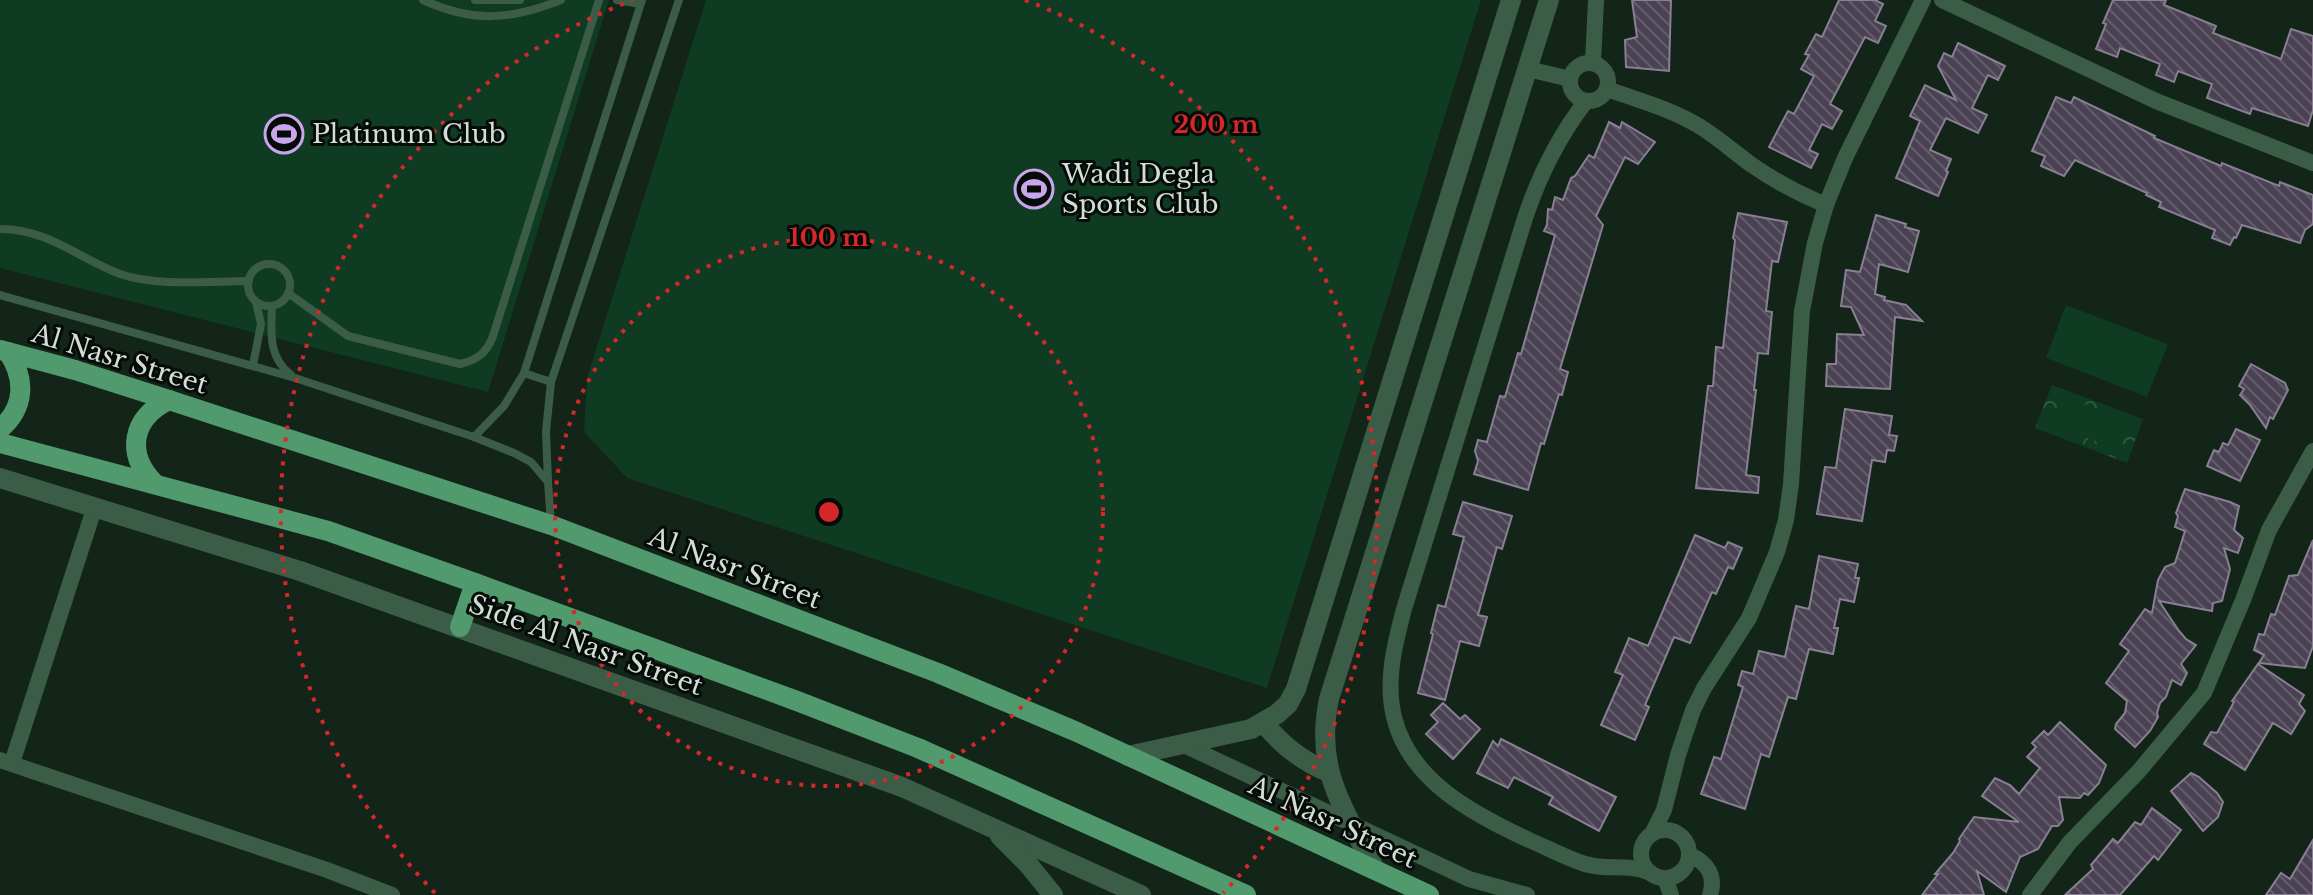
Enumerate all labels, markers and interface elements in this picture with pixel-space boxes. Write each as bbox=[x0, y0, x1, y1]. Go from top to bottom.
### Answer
text: 200 m bbox=[1174, 110, 1259, 139]
sports icon: Platinum Club bbox=[263, 113, 305, 155]
place label: Platinum Club bbox=[312, 118, 506, 150]
place label: Wadi Degla Sports Club bbox=[1061, 158, 1219, 220]
sports icon: Wadi Degla Sports Club bbox=[1013, 168, 1055, 210]
text: 100 m bbox=[789, 223, 869, 252]
street label: Al Nasr Street bbox=[27, 317, 212, 401]
centre of rings bbox=[815, 498, 843, 526]
street label: Al Nasr Street bbox=[643, 520, 826, 616]
street label: Side Al Nasr Street bbox=[465, 588, 707, 702]
street label: Al Nasr Street bbox=[1243, 769, 1422, 875]

